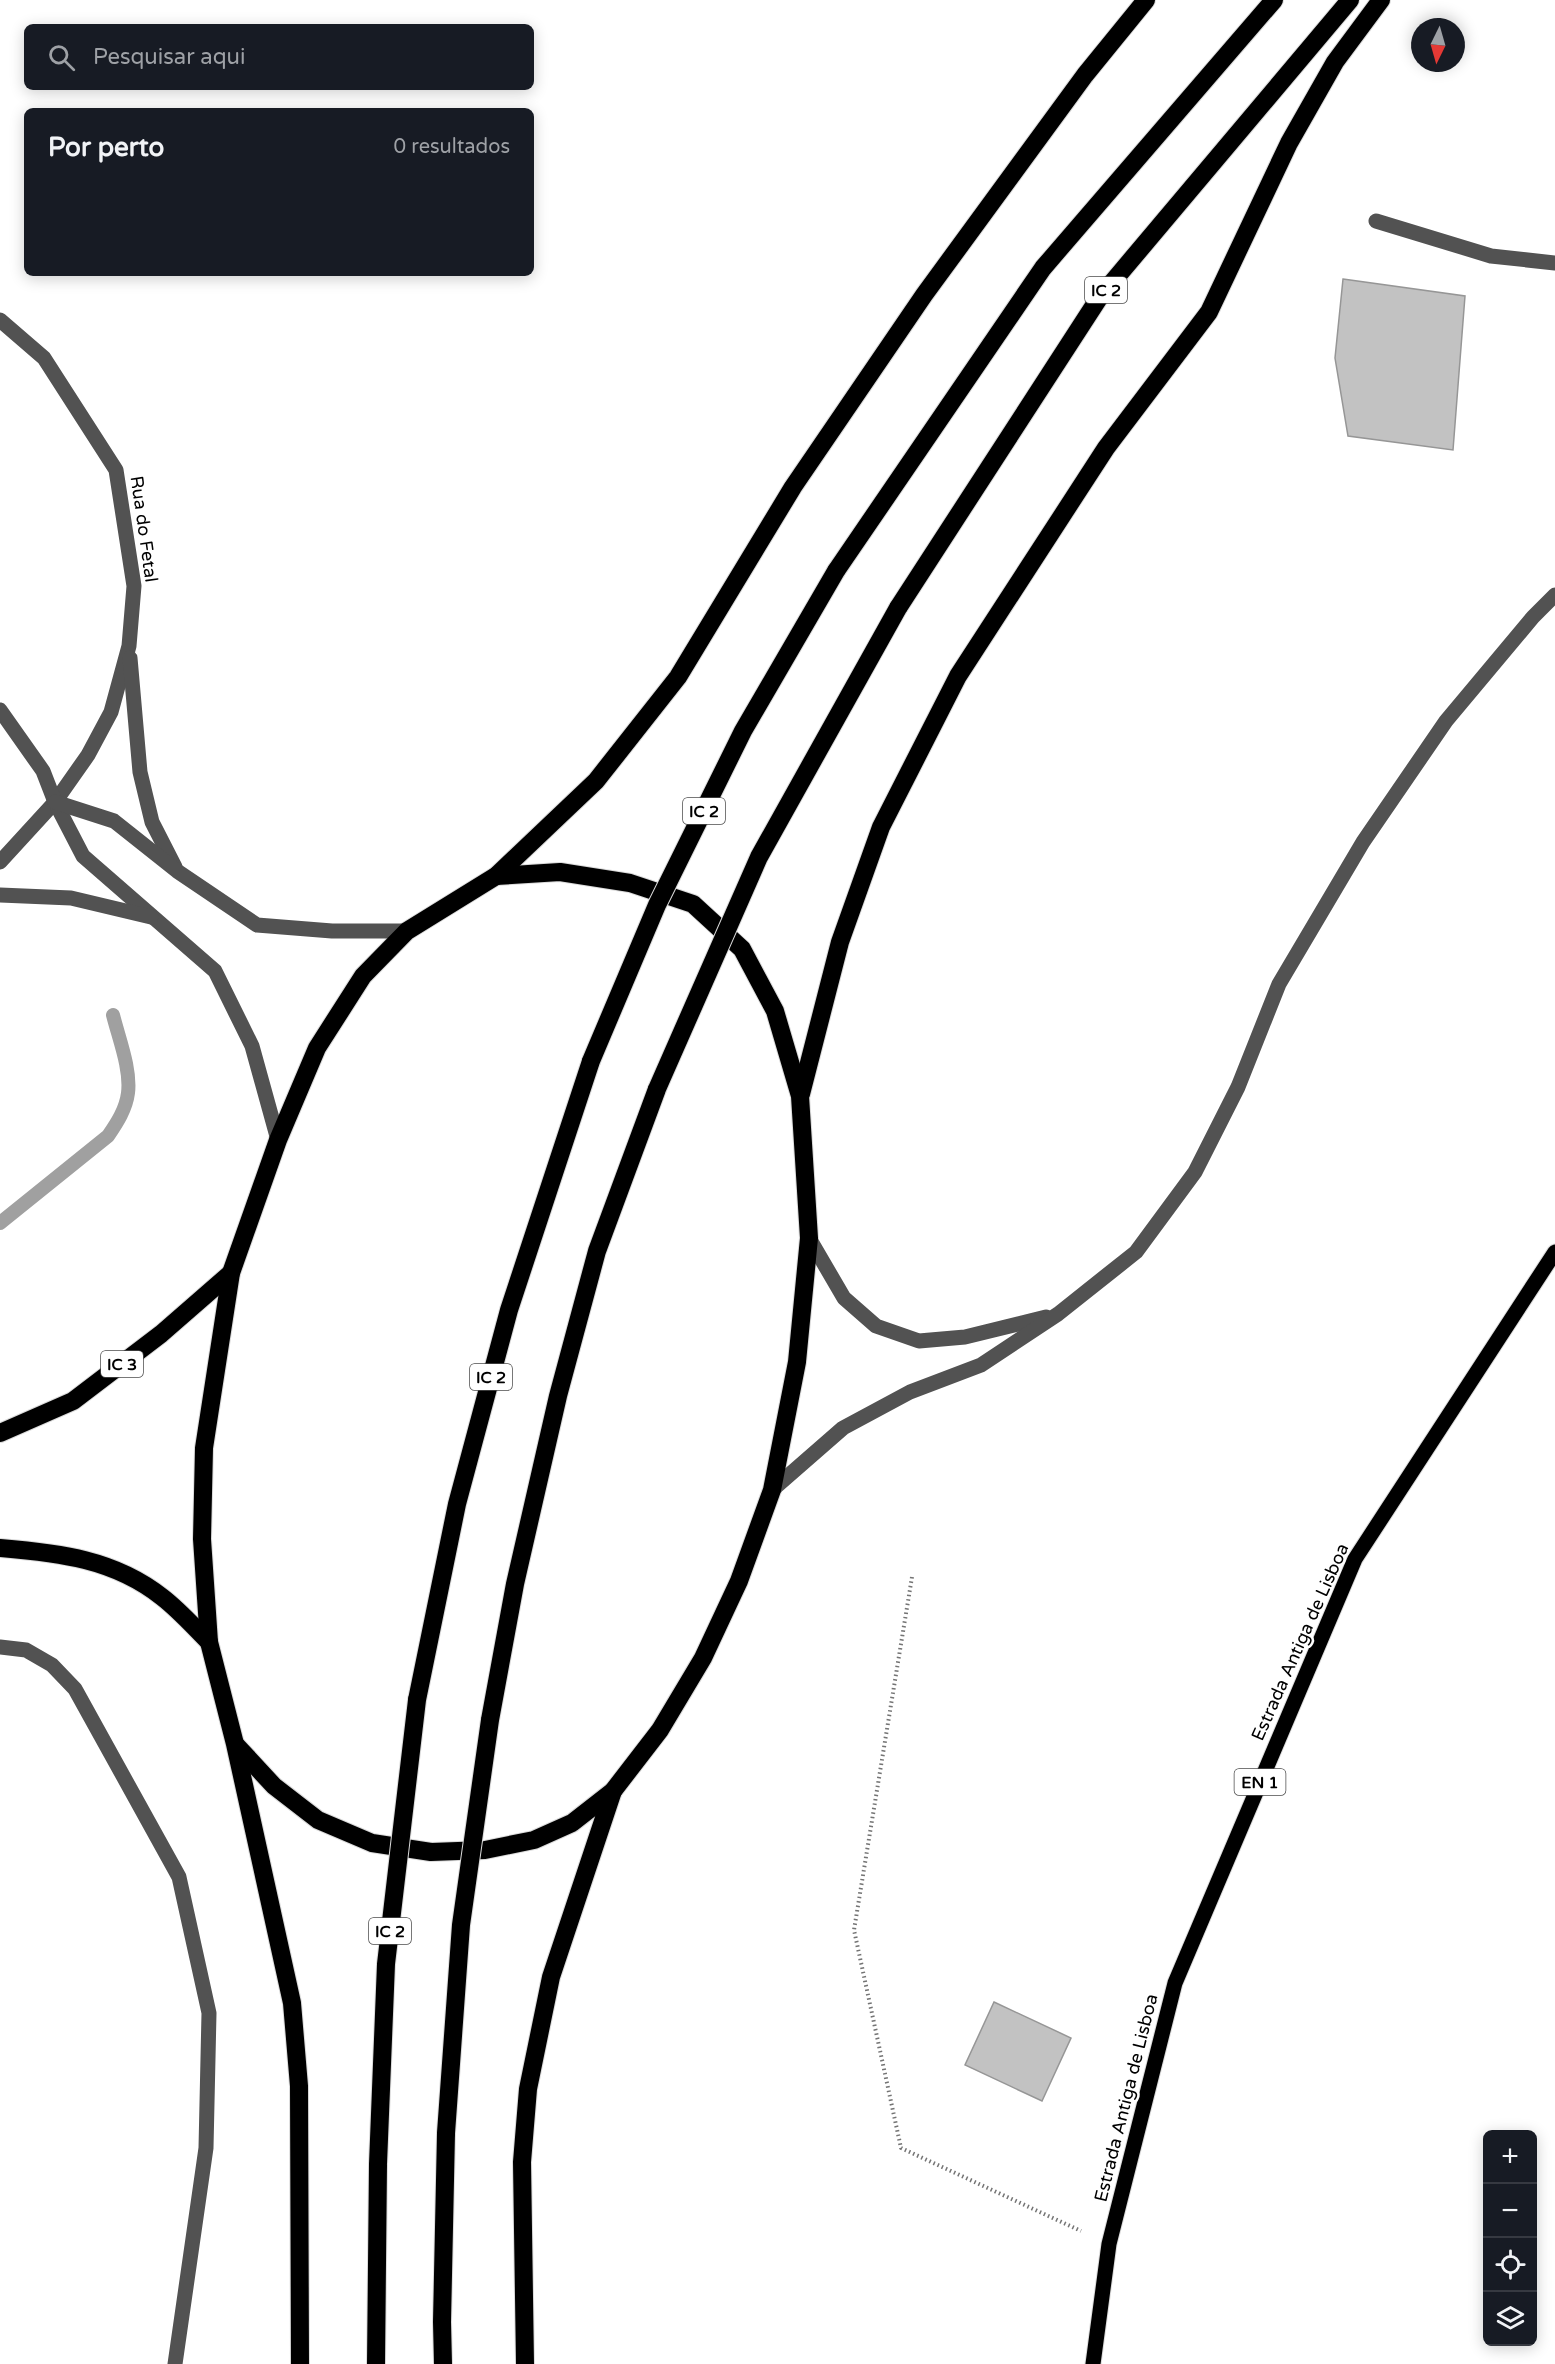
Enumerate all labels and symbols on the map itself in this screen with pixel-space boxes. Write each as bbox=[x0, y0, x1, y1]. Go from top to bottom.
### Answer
north arrow bbox=[1411, 18, 1465, 72]
road number: IC 2 bbox=[1085, 277, 1127, 303]
street label: Rua do Fetal bbox=[126, 474, 162, 584]
road number: IC 2 bbox=[683, 798, 725, 824]
road number: IC 3 bbox=[101, 1351, 143, 1377]
road number: IC 2 bbox=[470, 1364, 512, 1390]
street label: Estrada Antiga de Lisboa bbox=[1246, 1540, 1354, 1744]
road number: EN 1 bbox=[1234, 1769, 1286, 1795]
road number: IC 2 bbox=[369, 1918, 411, 1944]
street label: Estrada Antiga de Lisboa bbox=[1089, 1992, 1163, 2204]

